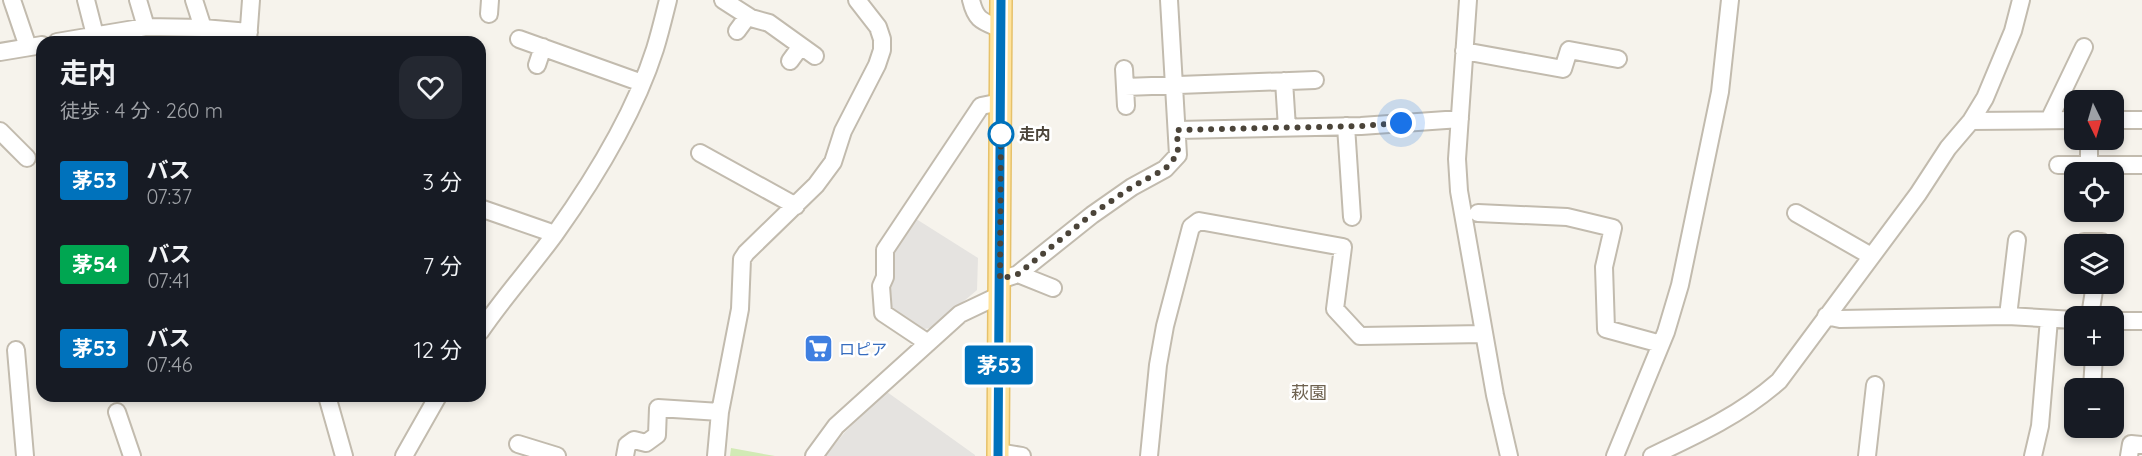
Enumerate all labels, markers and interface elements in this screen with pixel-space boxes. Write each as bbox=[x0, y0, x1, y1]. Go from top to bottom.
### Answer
text: 走内 bbox=[60, 55, 116, 90]
button: heart bbox=[399, 56, 462, 119]
north arrow bbox=[2064, 90, 2124, 150]
map controls bbox=[2064, 90, 2124, 438]
text: 徒歩 · 4 分 · 260 m bbox=[60, 98, 223, 123]
your location bbox=[1386, 108, 1416, 138]
marker: 走内 bbox=[988, 121, 1014, 147]
place label: 走内 bbox=[1019, 124, 1051, 144]
text: バス bbox=[146, 156, 190, 184]
button: locate bbox=[2064, 162, 2124, 222]
text: 茅53 bbox=[72, 167, 116, 193]
text: 3 分 bbox=[422, 168, 462, 196]
text: 07:37 bbox=[146, 184, 192, 209]
button: layers bbox=[2064, 234, 2124, 294]
text: バス bbox=[147, 240, 191, 268]
text: 茅54 bbox=[72, 251, 117, 277]
text: 7 分 bbox=[423, 252, 462, 280]
text: 07:41 bbox=[147, 268, 190, 293]
button: + bbox=[2064, 306, 2124, 366]
text: バス bbox=[146, 324, 190, 352]
supermarket icon: ロピア bbox=[802, 333, 834, 365]
text: 茅53 bbox=[72, 335, 116, 361]
text: 12 分 bbox=[414, 336, 462, 364]
place label: ロピア bbox=[839, 339, 887, 359]
line badge: 茅53 bbox=[964, 346, 1034, 385]
text: 07:46 bbox=[146, 352, 192, 377]
text: 茅53 bbox=[977, 352, 1021, 378]
button: − bbox=[2064, 378, 2124, 438]
district label: 萩園 bbox=[1291, 381, 1327, 404]

